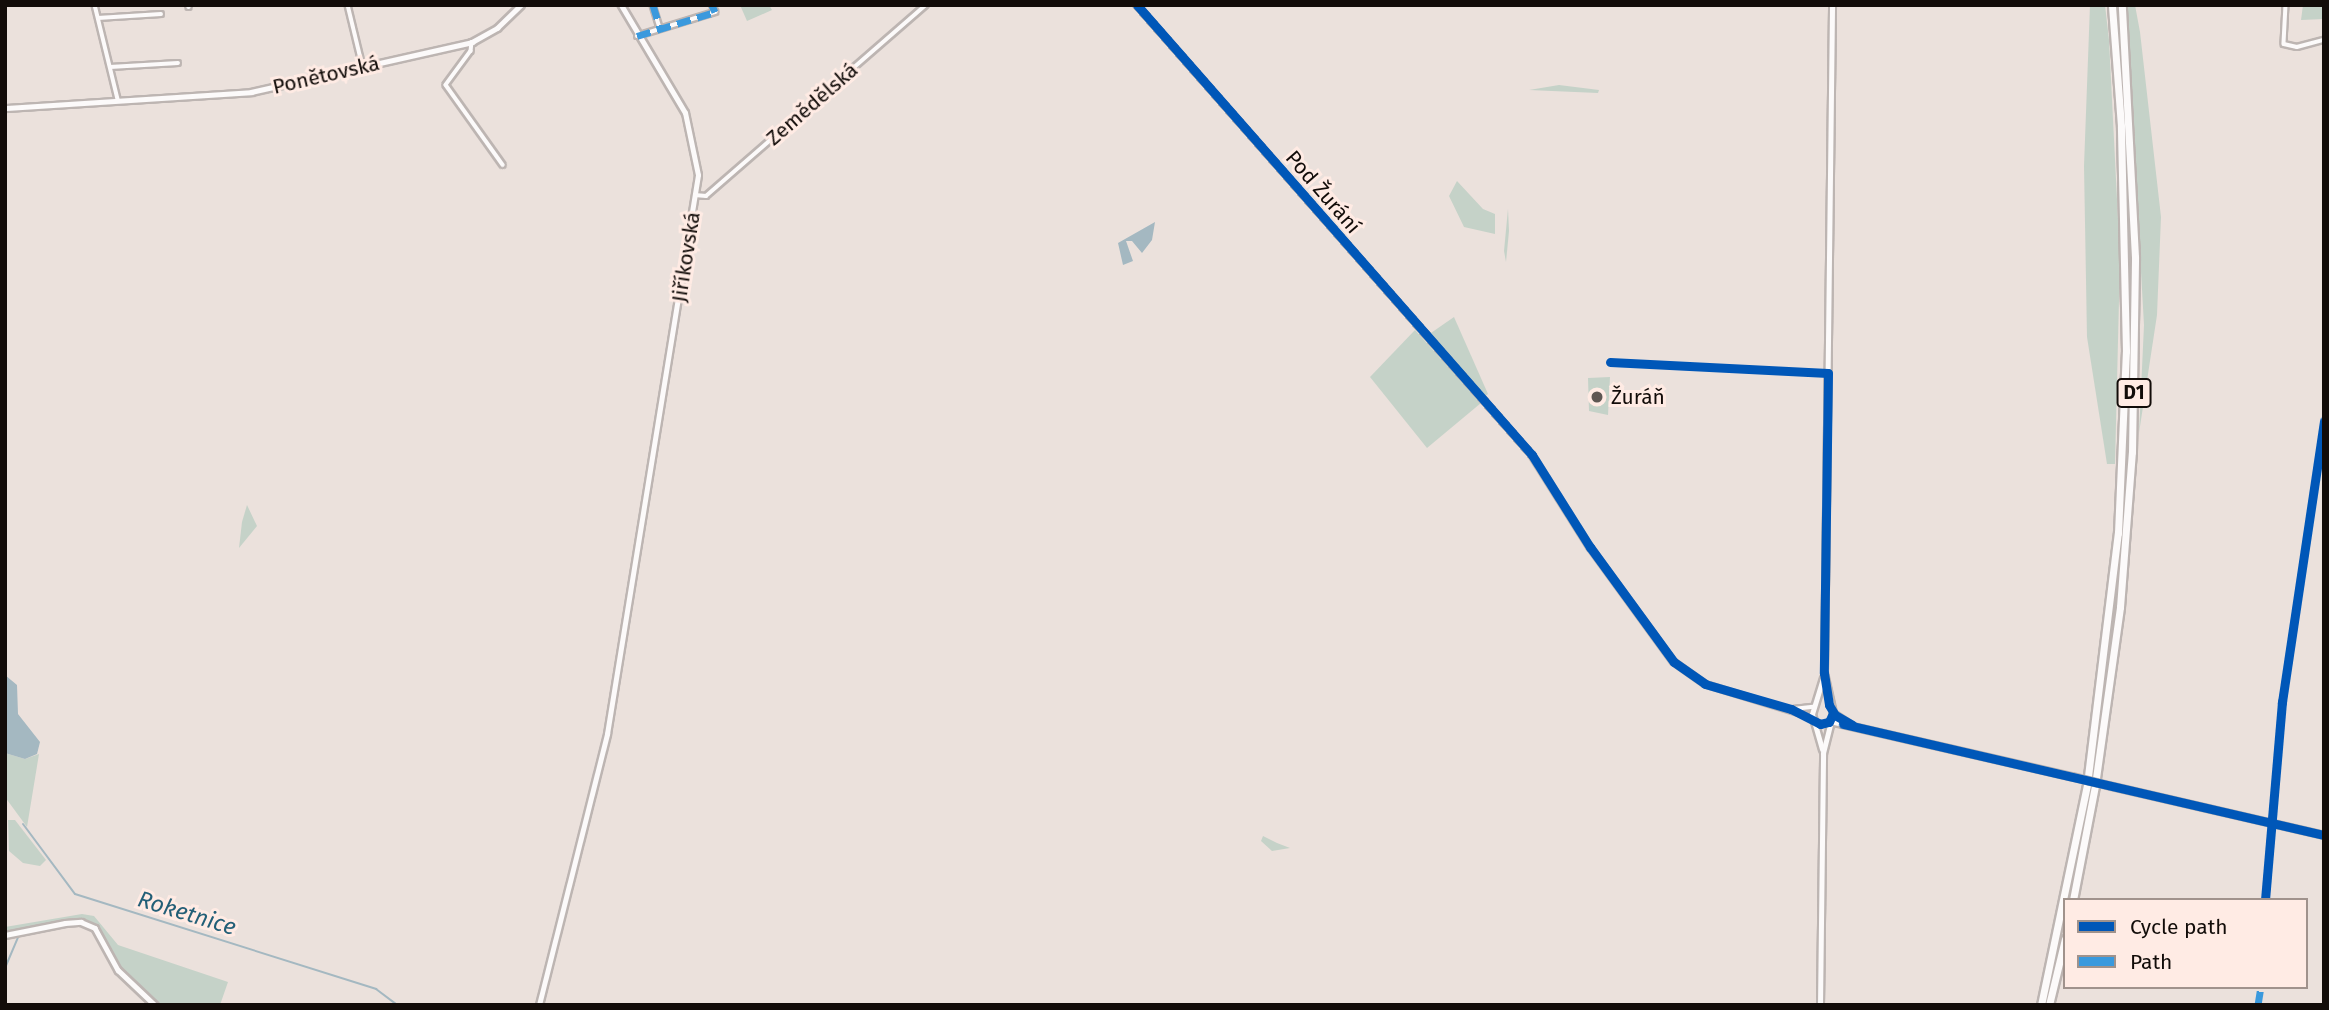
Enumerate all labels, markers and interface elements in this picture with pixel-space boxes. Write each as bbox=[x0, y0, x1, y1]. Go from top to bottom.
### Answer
street label: Ponětovská bbox=[270, 50, 382, 100]
street label: Zemědělská bbox=[761, 57, 863, 151]
street label: Pod Žurání bbox=[1280, 145, 1366, 239]
street label: Jiříkovská bbox=[666, 210, 706, 304]
road number: D1 bbox=[2116, 378, 2152, 408]
place label: Žuráň bbox=[1611, 384, 1665, 410]
marker: Žuráň bbox=[1589, 389, 1605, 405]
water label: Roketnice bbox=[134, 885, 240, 941]
legend bbox=[2063, 898, 2308, 989]
text: Cycle path bbox=[2130, 914, 2228, 940]
text: Path bbox=[2130, 949, 2172, 975]

